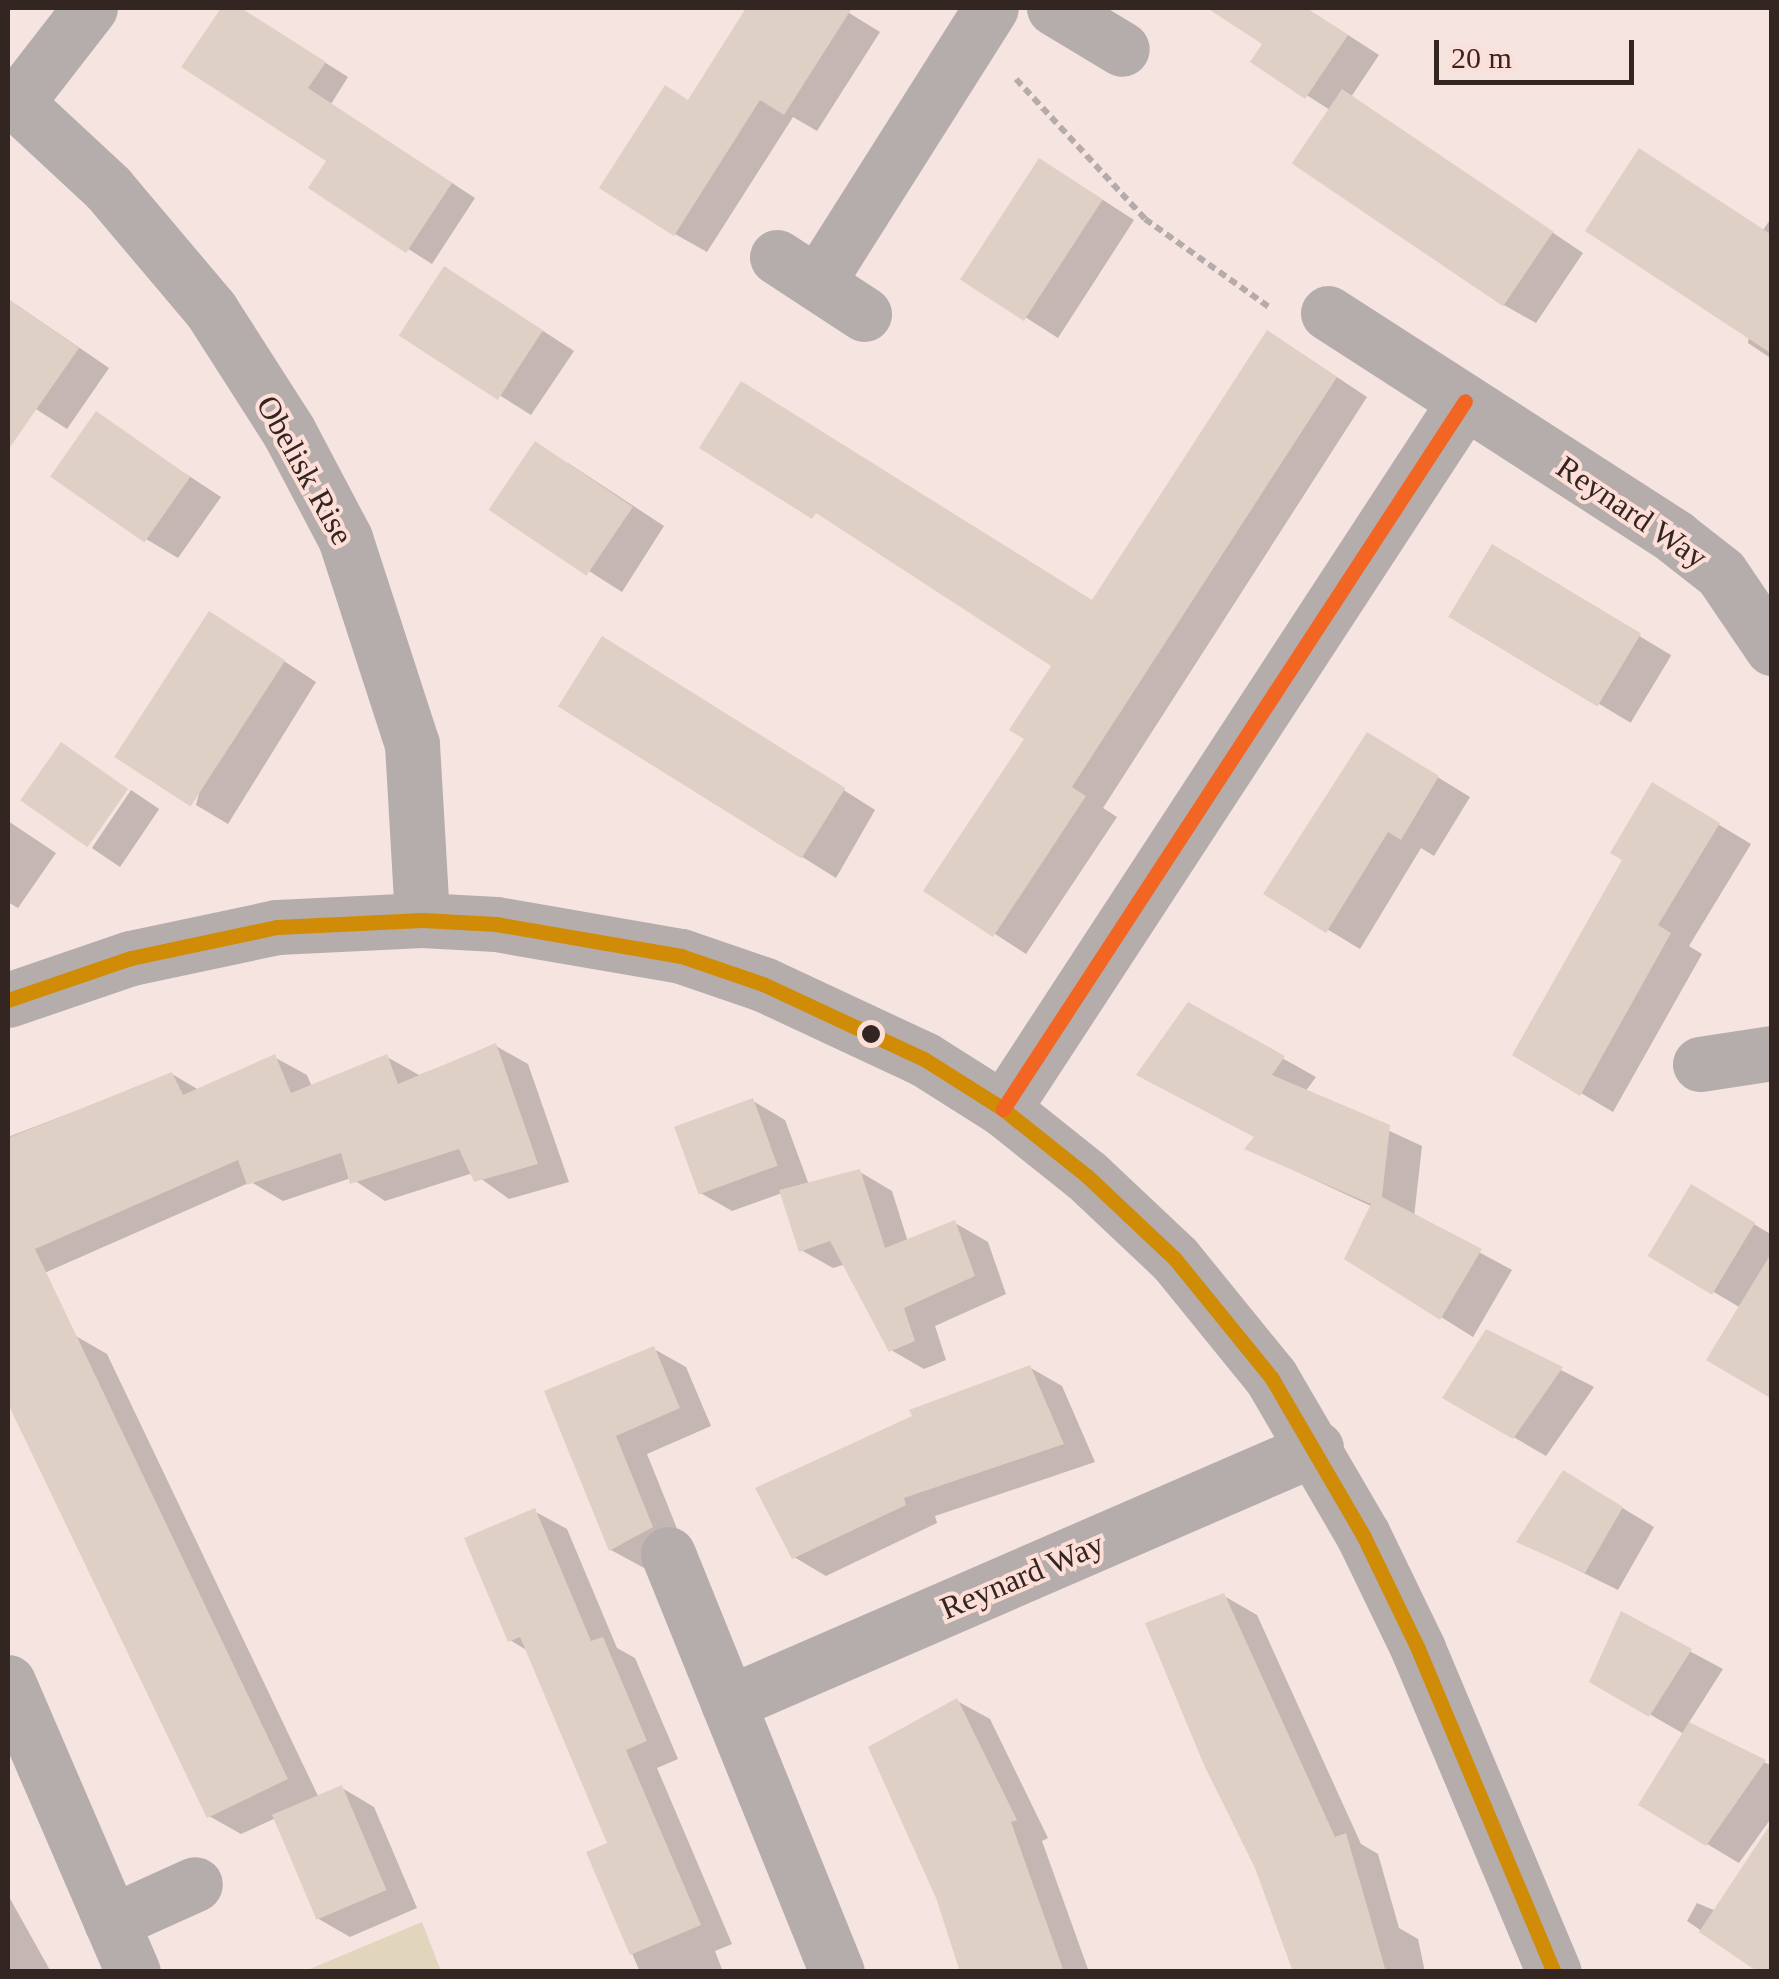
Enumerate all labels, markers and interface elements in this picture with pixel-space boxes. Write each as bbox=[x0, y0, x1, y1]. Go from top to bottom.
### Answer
scale bar bbox=[1439, 20, 1639, 82]
text: 20 m bbox=[1451, 41, 1512, 74]
street label: Obelisk Rise bbox=[248, 389, 362, 551]
street label: Reynard Way bbox=[1549, 447, 1715, 577]
unlabelled marker bbox=[861, 1024, 881, 1044]
street label: Reynard Way bbox=[934, 1524, 1110, 1628]

